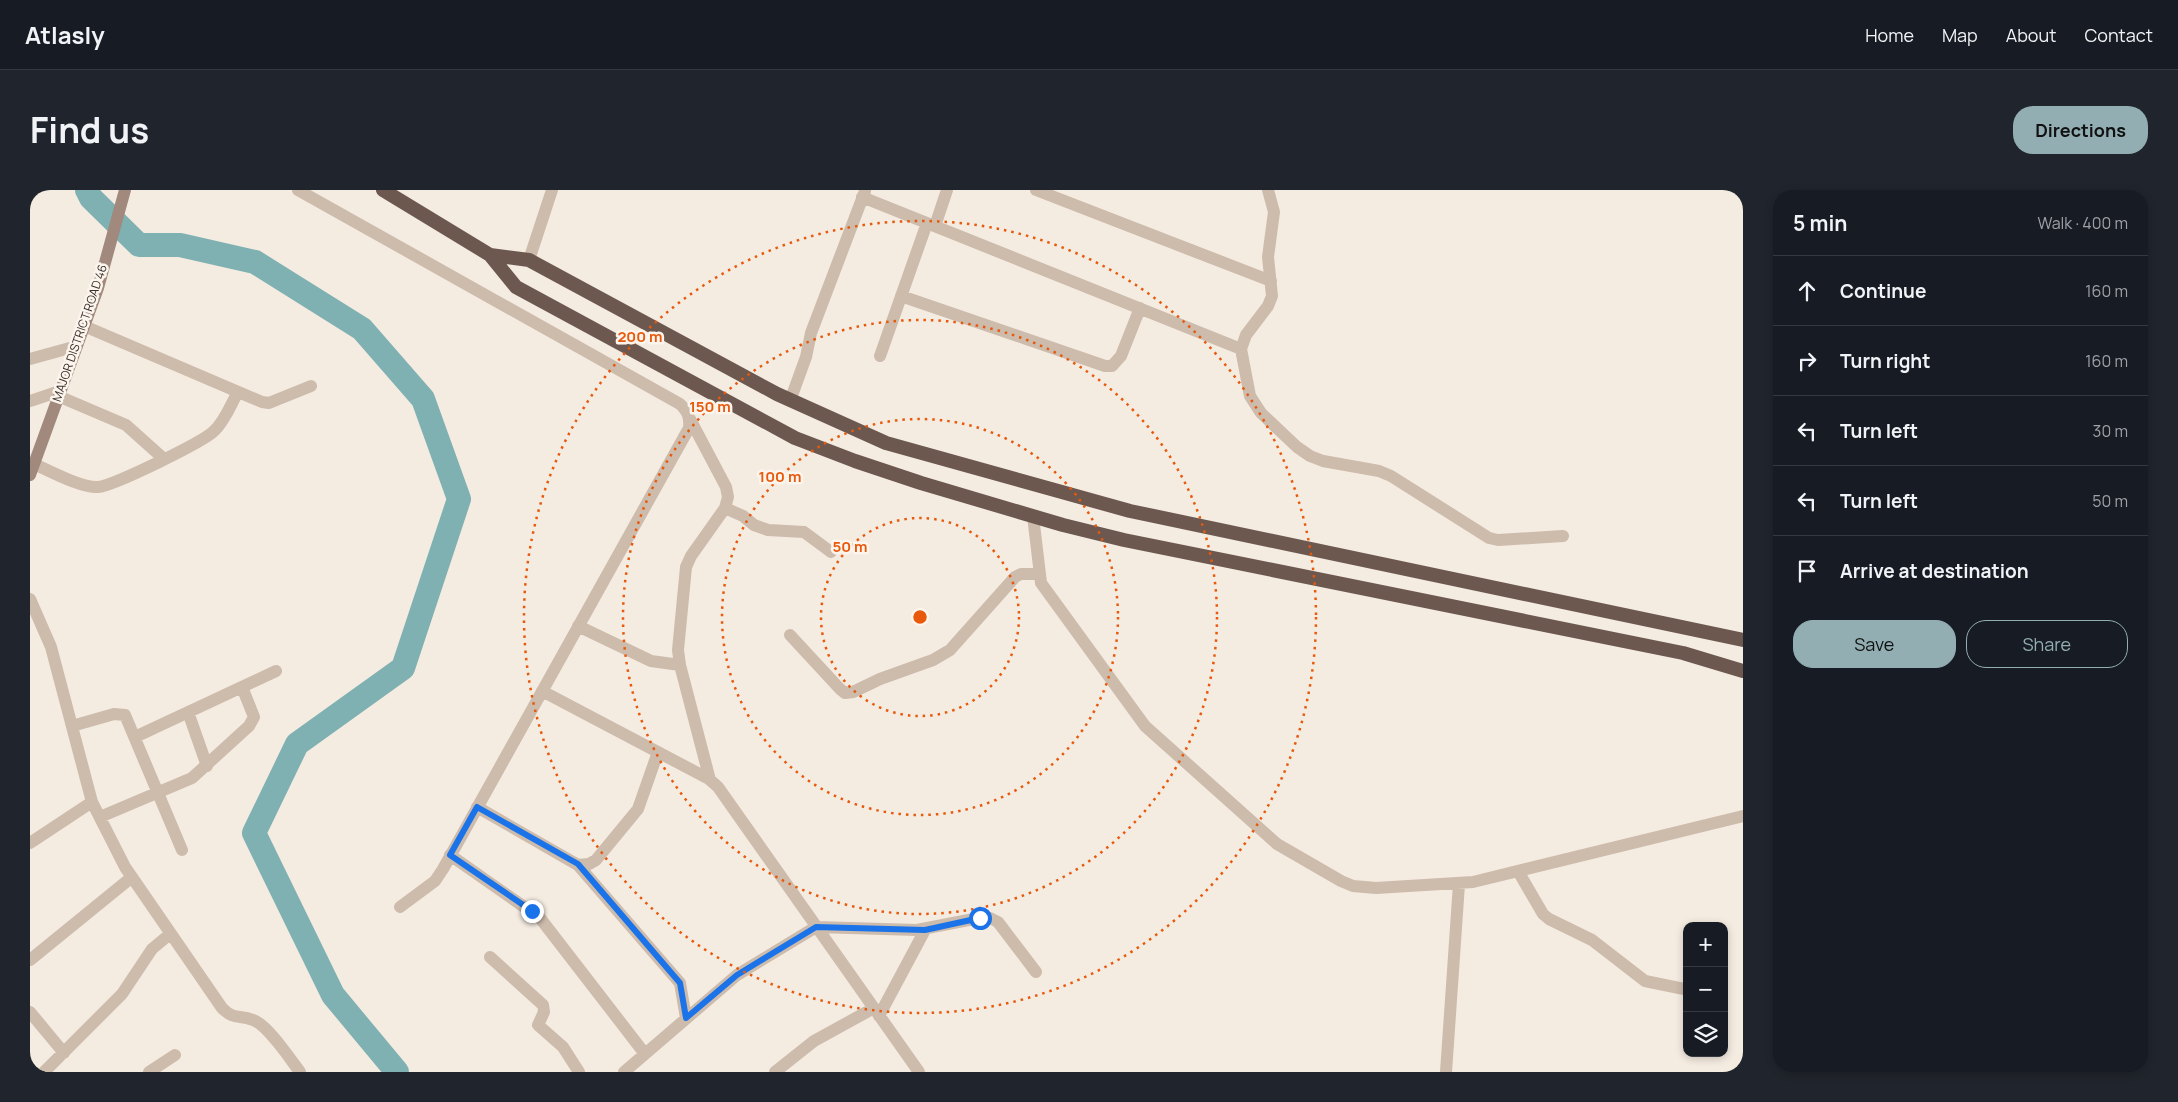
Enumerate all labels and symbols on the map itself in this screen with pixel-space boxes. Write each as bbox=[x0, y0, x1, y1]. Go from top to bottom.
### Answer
street label: MAJOR DISTRICT ROAD 46 bbox=[48, 262, 111, 404]
text: 200 m bbox=[617, 326, 663, 347]
text: 150 m bbox=[689, 396, 731, 417]
text: 100 m bbox=[759, 466, 801, 487]
text: 50 m bbox=[832, 536, 868, 557]
centre of rings bbox=[911, 608, 929, 626]
route end bbox=[521, 900, 544, 923]
route start bbox=[969, 907, 992, 930]

